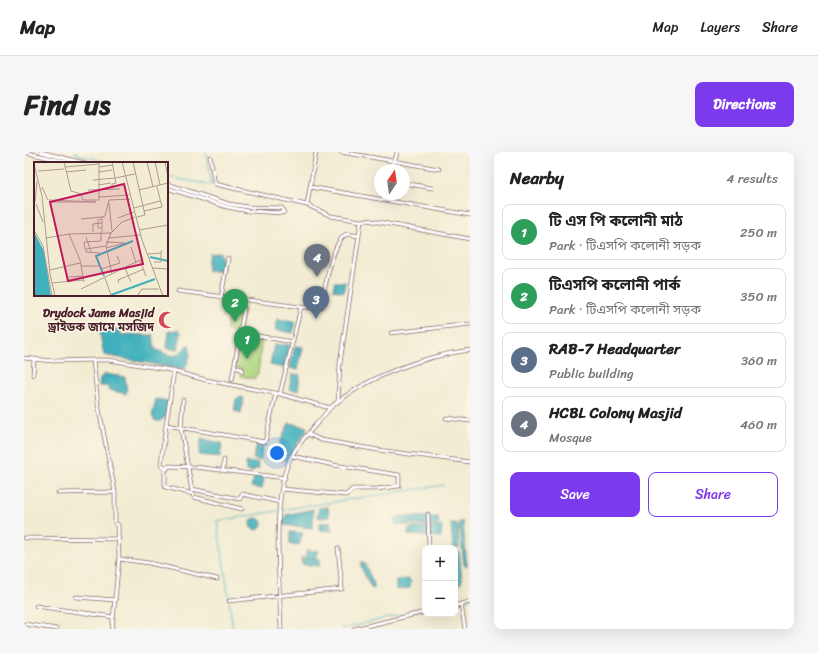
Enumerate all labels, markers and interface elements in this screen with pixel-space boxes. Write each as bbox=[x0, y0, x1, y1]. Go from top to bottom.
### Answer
text: Map bbox=[20, 11, 55, 44]
text: Map bbox=[653, 15, 678, 40]
text: Layers bbox=[700, 15, 740, 40]
text: Share bbox=[762, 15, 798, 40]
text: Find us bbox=[24, 80, 111, 129]
button: Directions bbox=[695, 82, 794, 127]
inset map bbox=[34, 162, 168, 296]
text: Nearby bbox=[510, 163, 564, 193]
north arrow bbox=[374, 164, 410, 200]
text: 4 results bbox=[726, 167, 778, 190]
text: টি এস পি কলোনী মাঠ bbox=[549, 208, 683, 234]
text: 1 bbox=[521, 221, 527, 244]
text: 250 m bbox=[740, 221, 777, 244]
text: Park · টিএসপি কলোনী সড়ক bbox=[549, 234, 701, 257]
pin: 4 bbox=[304, 244, 330, 277]
text: টিএসপি কলোনী পার্ক bbox=[549, 272, 680, 298]
text: 2 bbox=[520, 285, 528, 308]
text: 350 m bbox=[740, 285, 777, 308]
pin: 3 bbox=[303, 286, 329, 319]
pin: 2 bbox=[222, 289, 248, 322]
text: Park · টিএসপি কলোনী সড়ক bbox=[549, 298, 701, 321]
place label: Drydock Jame Masjid ড্রাইডক জামে মসজিদ bbox=[43, 302, 156, 338]
mosque icon: Drydock Jame Masjid ড্রাইডক জামে মসজিদ bbox=[157, 310, 177, 330]
pin: 1 bbox=[234, 326, 260, 359]
text: RAB-7 Headquarter bbox=[549, 336, 680, 362]
text: 3 bbox=[520, 349, 528, 372]
text: 360 m bbox=[741, 349, 777, 372]
text: Public building bbox=[549, 362, 634, 385]
text: HCBL Colony Masjid bbox=[549, 400, 682, 426]
text: 4 bbox=[520, 413, 528, 436]
text: 460 m bbox=[740, 413, 777, 436]
text: Mosque bbox=[549, 426, 592, 449]
your location bbox=[267, 443, 287, 463]
button: Save bbox=[510, 472, 640, 517]
button: Share bbox=[648, 472, 778, 517]
map controls bbox=[422, 545, 458, 617]
button: + bbox=[422, 545, 458, 581]
button: − bbox=[422, 581, 458, 617]

